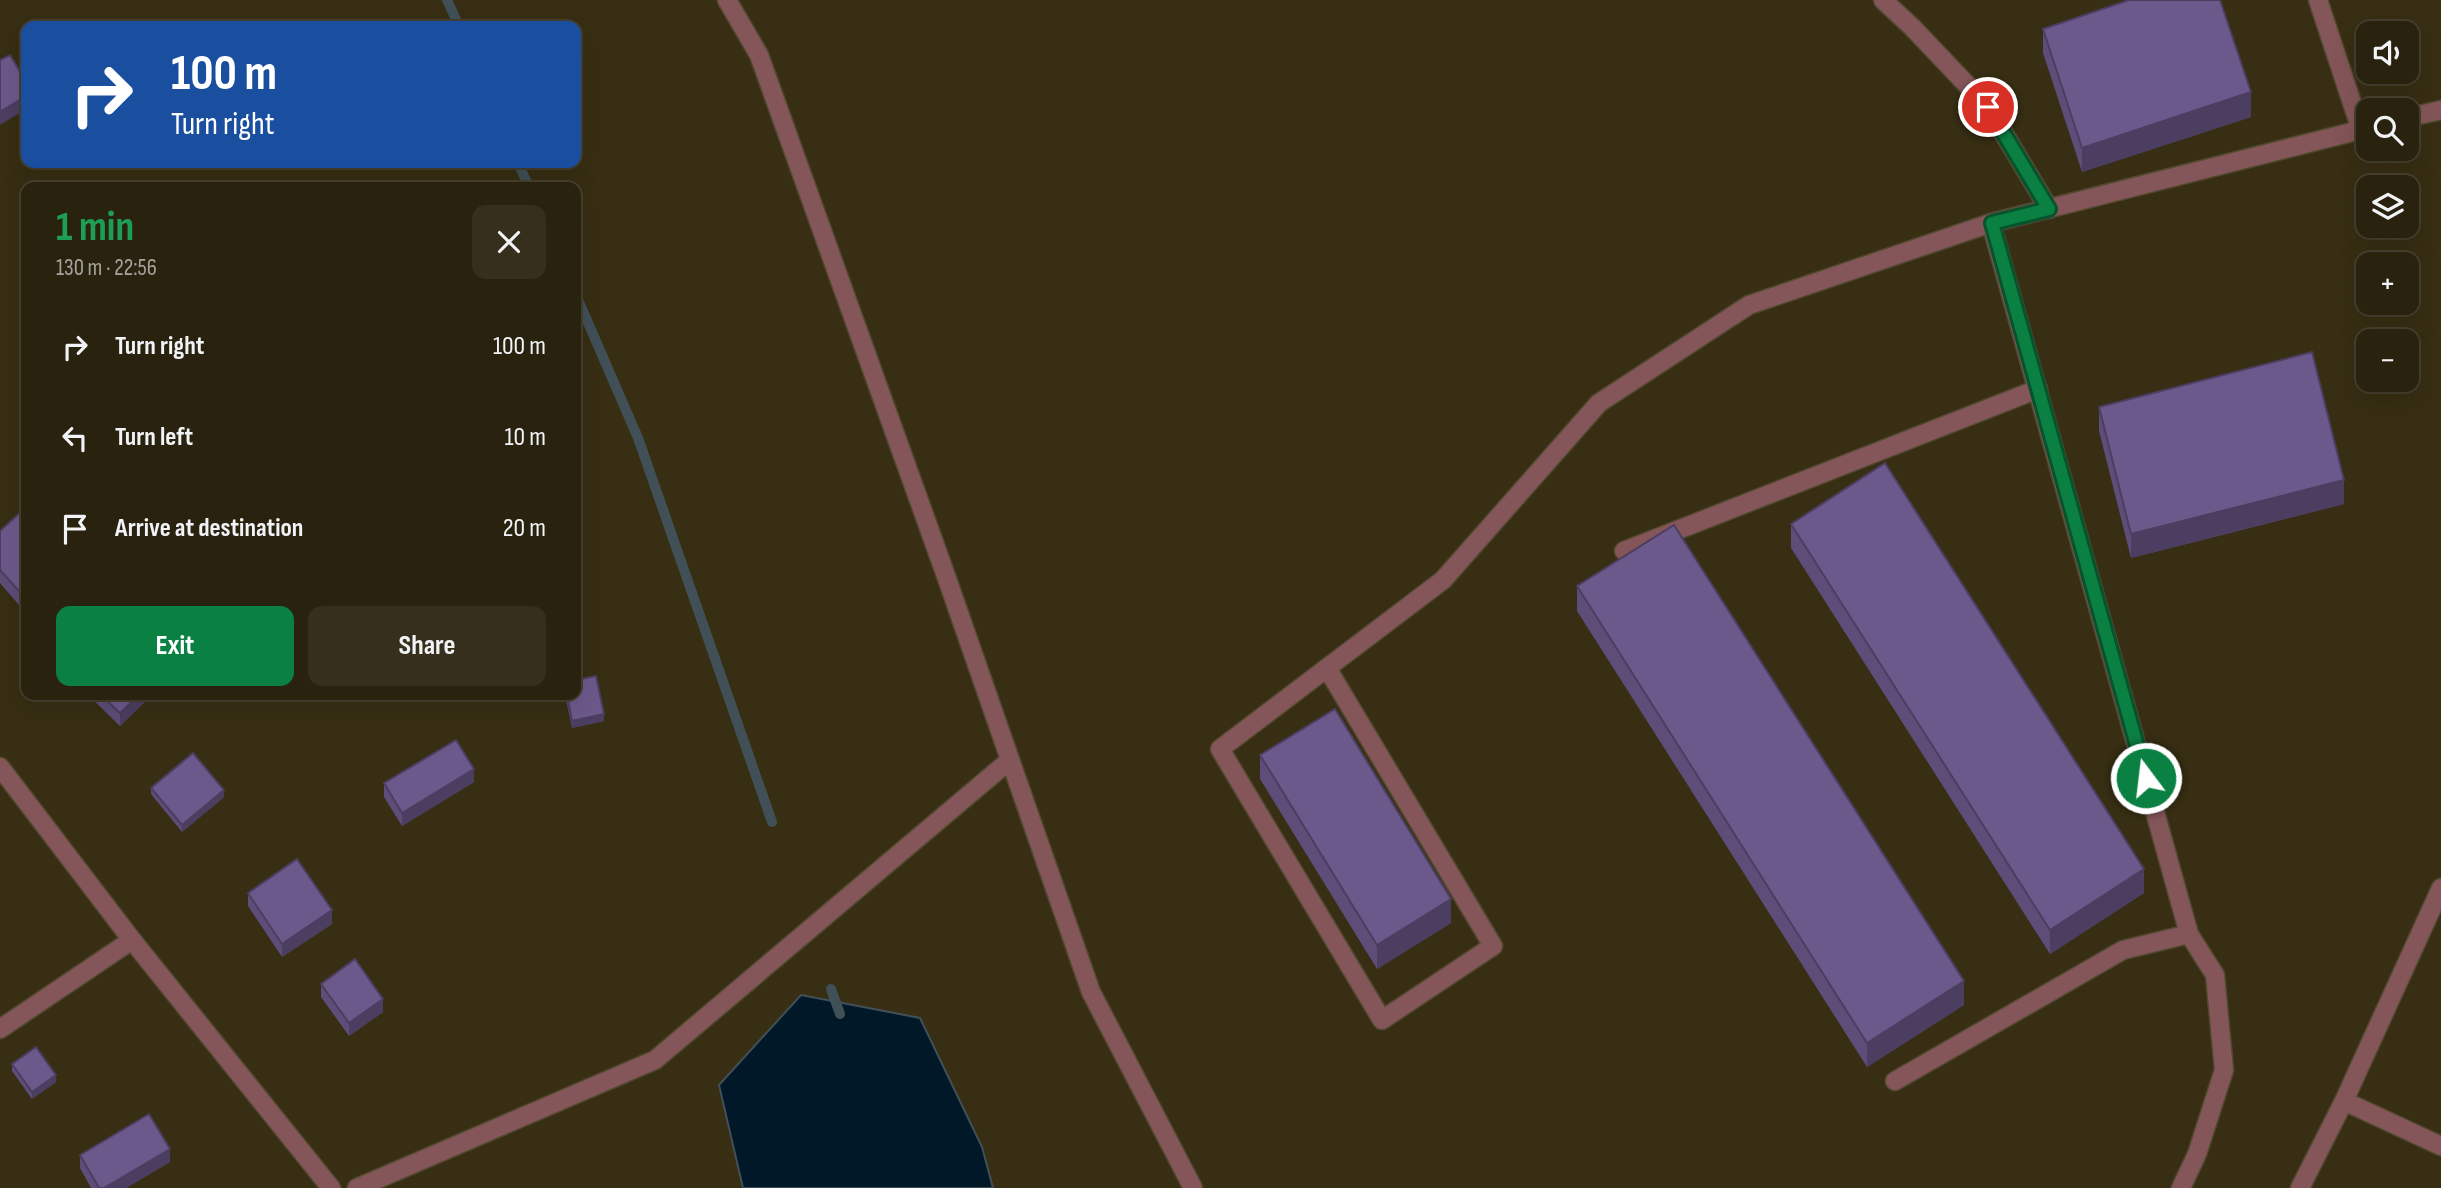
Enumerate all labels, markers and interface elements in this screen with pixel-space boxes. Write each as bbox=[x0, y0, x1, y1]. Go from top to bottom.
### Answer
map controls bbox=[2356, 21, 2419, 392]
button: sound bbox=[2356, 21, 2419, 84]
text: 100 m bbox=[171, 45, 277, 104]
icon: right bbox=[56, 49, 147, 140]
pin bbox=[1958, 77, 2018, 137]
icon: arrive bbox=[1969, 88, 2007, 126]
button: search bbox=[2356, 98, 2419, 161]
text: Turn right bbox=[171, 105, 275, 144]
button: layers bbox=[2356, 175, 2419, 238]
text: 1 min bbox=[56, 202, 134, 253]
button: close bbox=[472, 205, 546, 279]
button: + bbox=[2356, 252, 2419, 315]
text: 130 m · 22:56 bbox=[56, 254, 157, 282]
icon: right bbox=[56, 328, 94, 366]
button: − bbox=[2356, 329, 2419, 392]
text: Turn right bbox=[115, 331, 204, 362]
text: 100 m bbox=[493, 331, 546, 362]
icon: left bbox=[56, 419, 94, 457]
text: Turn left bbox=[115, 422, 193, 453]
text: 10 m bbox=[504, 422, 546, 453]
icon: arrive bbox=[56, 510, 94, 548]
text: Arrive at destination bbox=[115, 513, 303, 544]
text: 20 m bbox=[503, 513, 546, 544]
button: Exit bbox=[56, 606, 294, 686]
button: Share bbox=[308, 606, 546, 686]
position arrow bbox=[2109, 741, 2183, 815]

